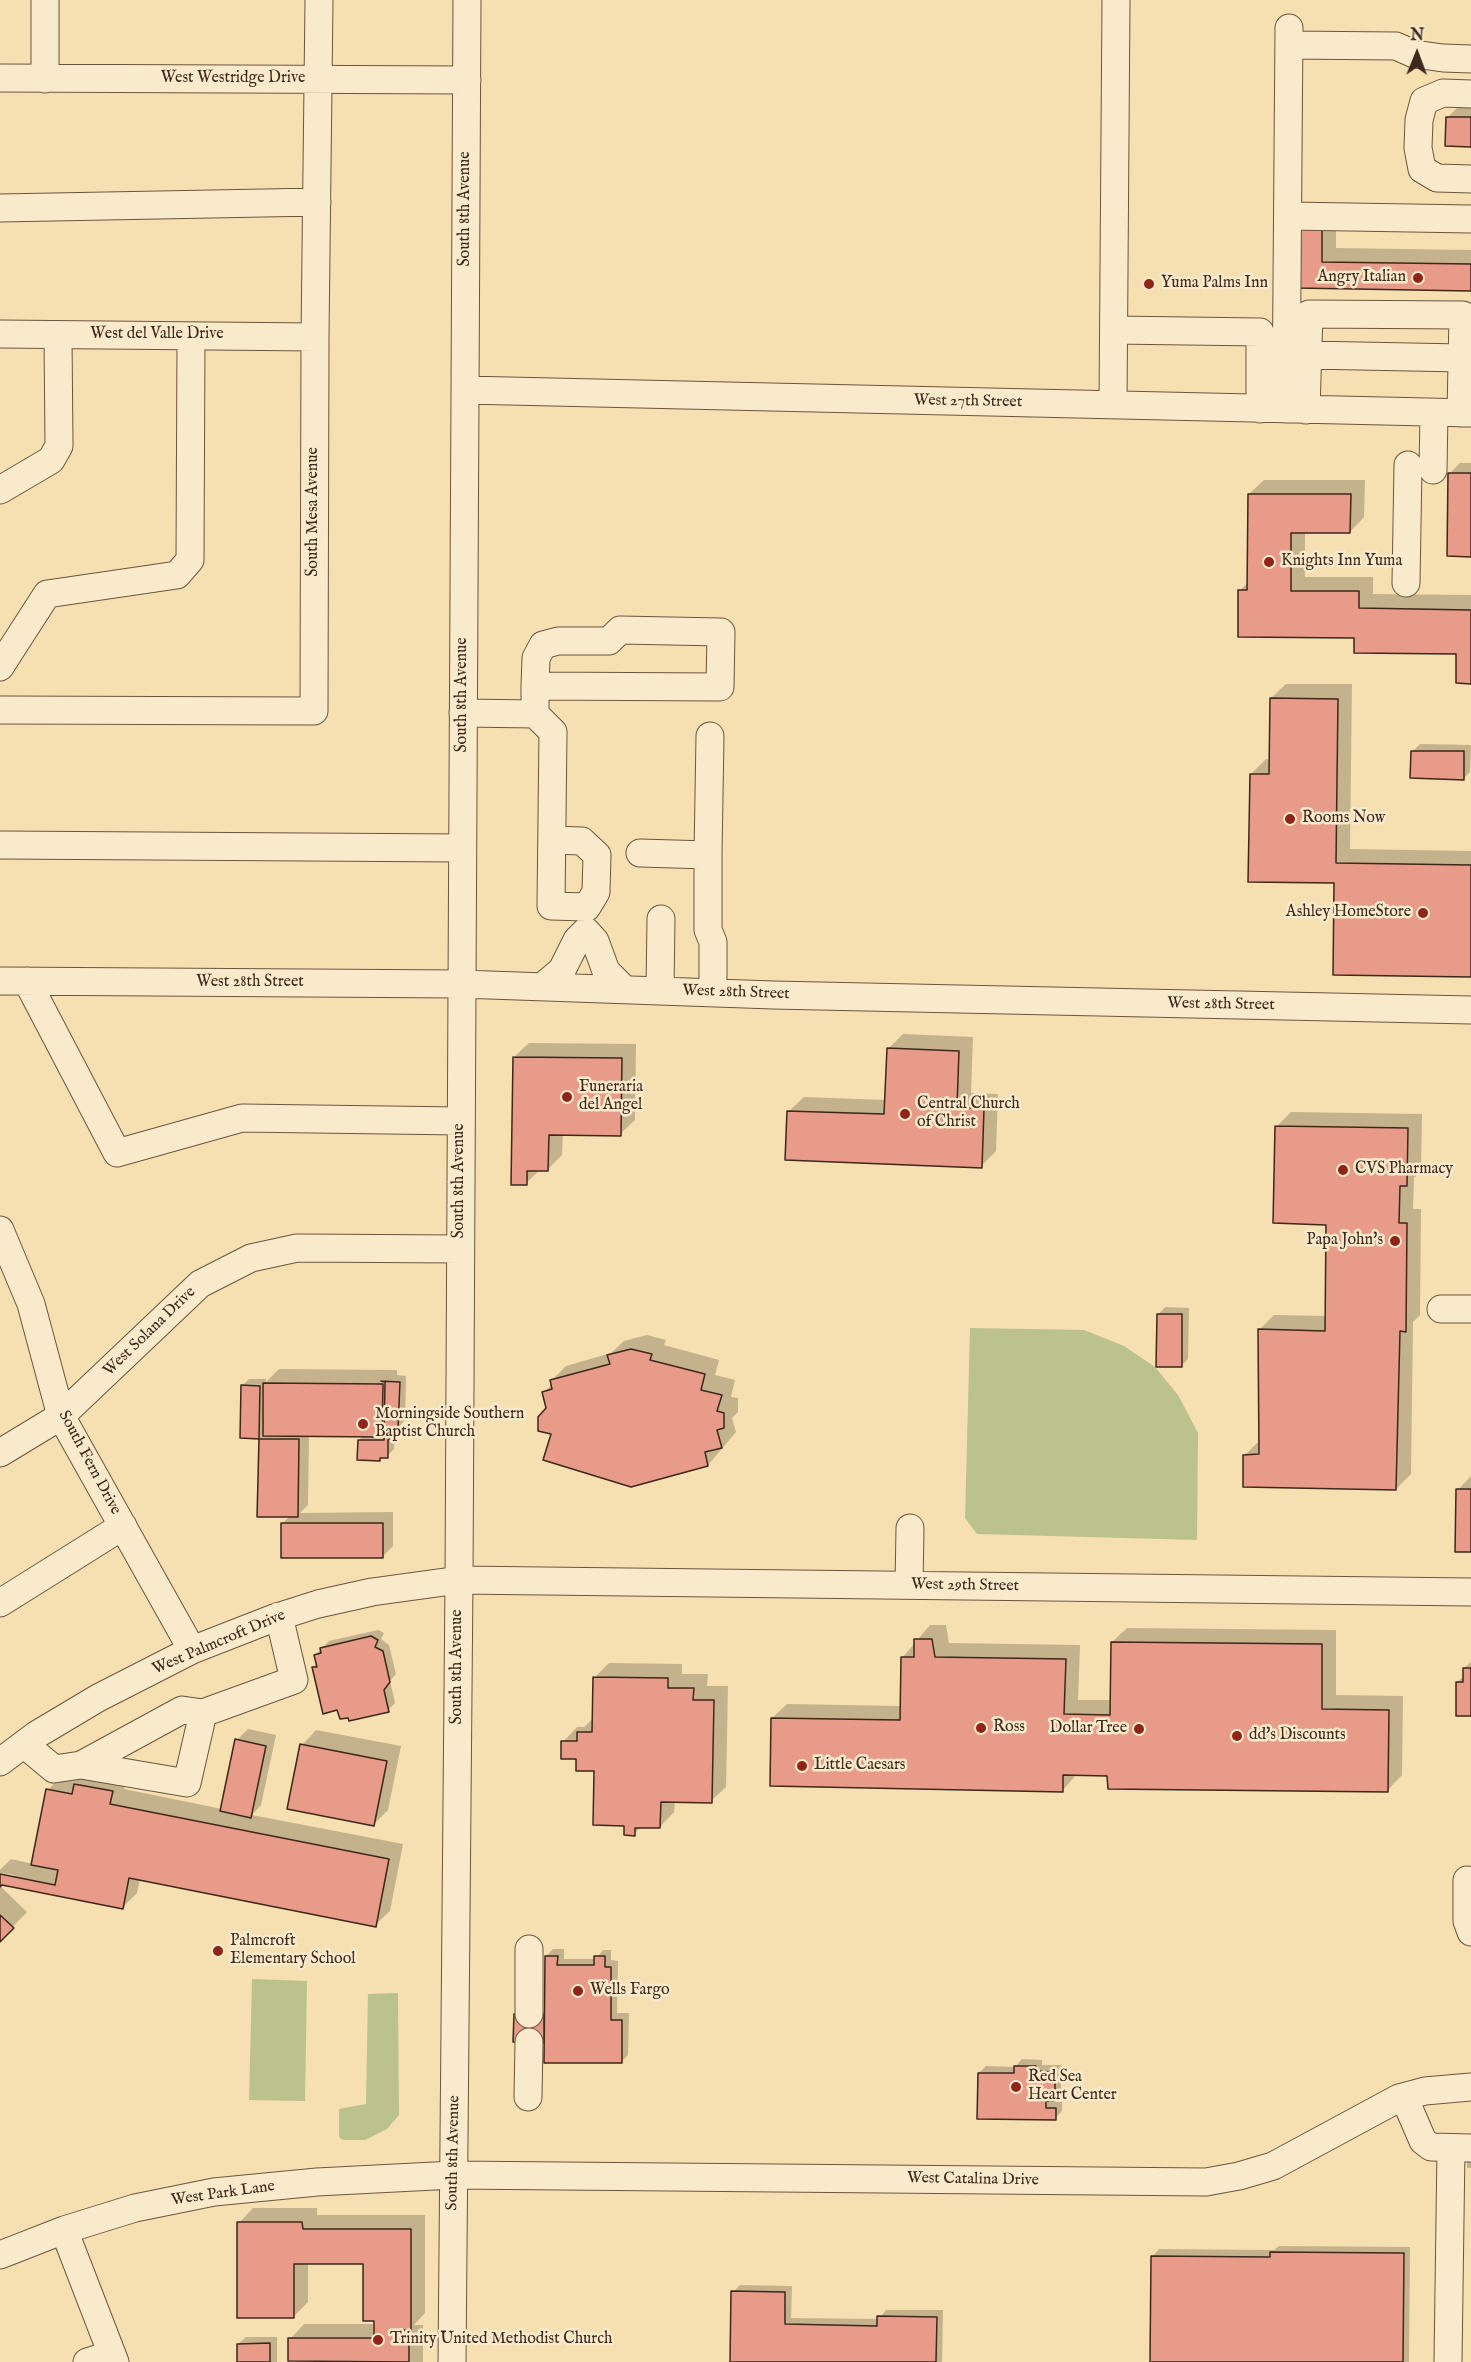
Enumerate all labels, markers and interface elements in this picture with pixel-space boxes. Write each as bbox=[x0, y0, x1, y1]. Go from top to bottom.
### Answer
north arrow bbox=[1387, 24, 1447, 84]
text: N bbox=[1410, 26, 1424, 46]
street label: West Westridge Drive bbox=[161, 69, 305, 89]
street label: South 8th Avenue bbox=[456, 151, 476, 267]
place label: Angry Italian bbox=[1317, 268, 1406, 288]
marker: Angry Italian bbox=[1411, 271, 1425, 285]
place label: Yuma Palms Inn bbox=[1161, 274, 1268, 294]
marker: Yuma Palms Inn bbox=[1142, 277, 1156, 291]
street label: West del Valle Drive bbox=[90, 325, 224, 345]
street label: West 27th Street bbox=[914, 391, 1022, 413]
street label: South Mesa Avenue bbox=[304, 447, 324, 577]
place label: Knights Inn Yuma bbox=[1281, 552, 1402, 572]
marker: Knights Inn Yuma bbox=[1262, 555, 1276, 569]
street label: South 8th Avenue bbox=[453, 637, 473, 753]
place label: Rooms Now bbox=[1302, 809, 1385, 829]
marker: Rooms Now bbox=[1283, 812, 1297, 826]
place label: Ashley HomeStore bbox=[1286, 903, 1411, 923]
marker: Ashley HomeStore bbox=[1416, 906, 1430, 920]
street label: West 28th Street bbox=[196, 973, 304, 993]
street label: West 28th Street bbox=[682, 982, 790, 1004]
street label: West 28th Street bbox=[1167, 994, 1275, 1016]
place label: Funeraria del Angel bbox=[579, 1078, 643, 1116]
marker: Funeraria del Angel bbox=[560, 1090, 574, 1104]
place label: Central Church of Christ bbox=[917, 1095, 1020, 1133]
marker: Central Church of Christ bbox=[898, 1107, 912, 1121]
street label: South 8th Avenue bbox=[450, 1123, 470, 1239]
place label: CVS Pharmacy bbox=[1355, 1160, 1453, 1180]
marker: CVS Pharmacy bbox=[1336, 1163, 1350, 1177]
place label: Papa John's bbox=[1306, 1231, 1383, 1251]
marker: Papa John's bbox=[1388, 1234, 1402, 1248]
street label: West Solana Drive bbox=[100, 1283, 200, 1381]
place label: Morningside Southern Baptist Church bbox=[375, 1405, 524, 1443]
street label: South Fern Drive bbox=[54, 1408, 124, 1518]
marker: Morningside Southern Baptist Church bbox=[356, 1417, 370, 1431]
street label: West 29th Street bbox=[911, 1575, 1019, 1597]
street label: West Palmcroft Drive bbox=[150, 1606, 288, 1680]
street label: South 8th Avenue bbox=[448, 1609, 468, 1725]
place label: Ross bbox=[993, 1718, 1025, 1738]
place label: Dollar Tree bbox=[1050, 1719, 1127, 1739]
marker: Ross bbox=[974, 1721, 988, 1735]
marker: Dollar Tree bbox=[1132, 1722, 1146, 1736]
place label: dd's Discounts bbox=[1249, 1726, 1346, 1746]
marker: dd's Discounts bbox=[1230, 1729, 1244, 1743]
place label: Little Caesars bbox=[814, 1756, 905, 1776]
marker: Little Caesars bbox=[795, 1759, 809, 1773]
place label: Palmcroft Elementary School bbox=[230, 1932, 356, 1970]
marker: Palmcroft Elementary School bbox=[211, 1944, 225, 1958]
place label: Wells Fargo bbox=[590, 1981, 670, 2001]
marker: Wells Fargo bbox=[571, 1984, 585, 1998]
place label: Red Sea Heart Center bbox=[1028, 2068, 1117, 2106]
marker: Red Sea Heart Center bbox=[1009, 2080, 1023, 2094]
street label: South 8th Avenue bbox=[443, 2095, 465, 2211]
street label: West Catalina Drive bbox=[907, 2169, 1039, 2191]
street label: West Park Lane bbox=[170, 2177, 276, 2211]
place label: Trinity United Methodist Church bbox=[390, 2330, 613, 2350]
marker: Trinity United Methodist Church bbox=[371, 2333, 385, 2347]

